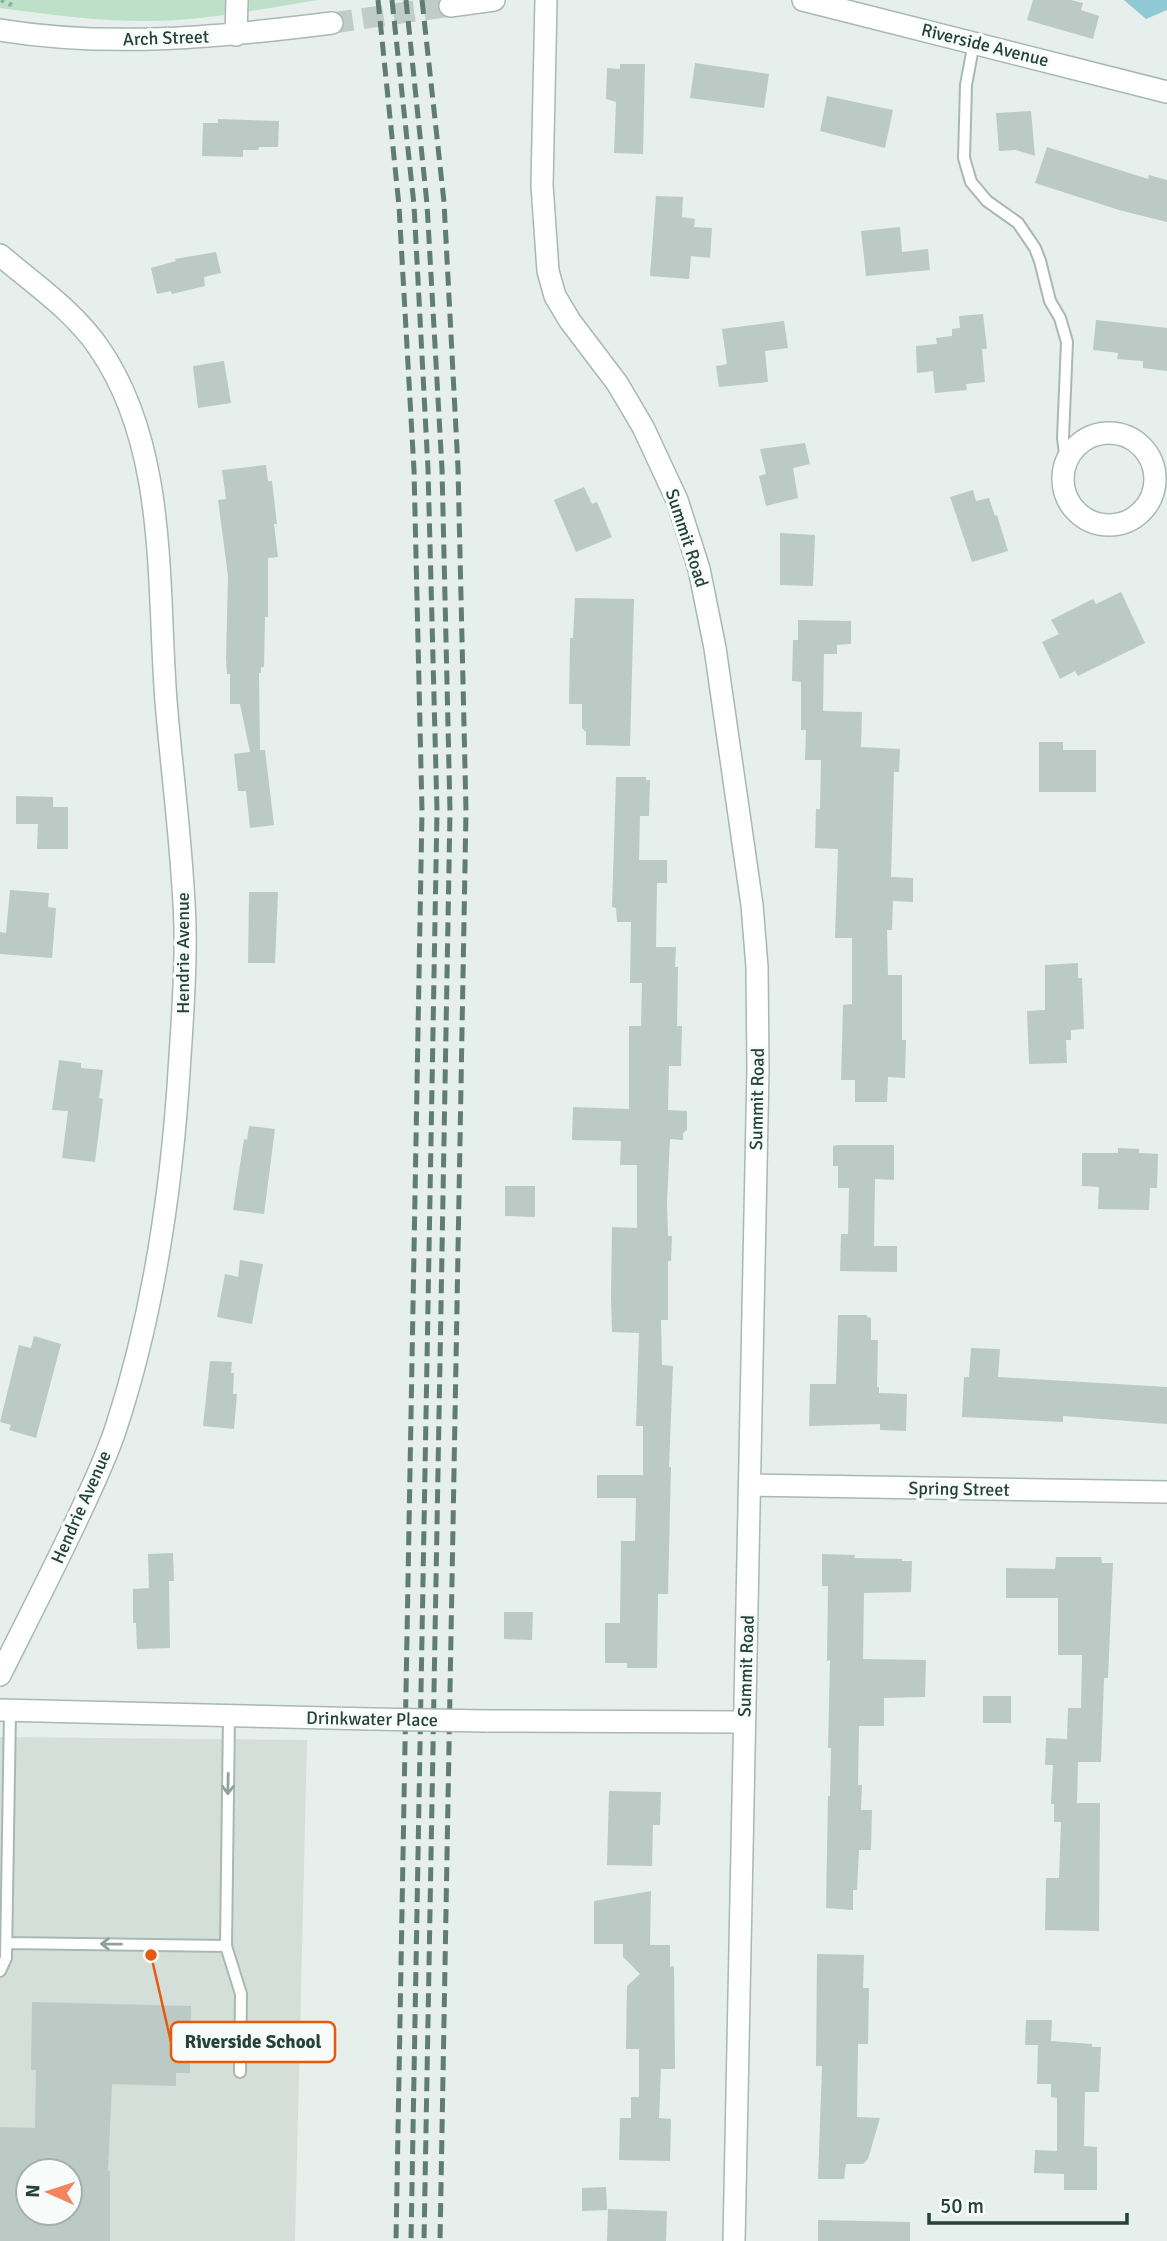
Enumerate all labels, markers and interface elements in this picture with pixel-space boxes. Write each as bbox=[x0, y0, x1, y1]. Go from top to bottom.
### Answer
street label: Riverside Avenue bbox=[919, 19, 1051, 71]
street label: Arch Street bbox=[122, 25, 210, 51]
street label: Summit Road bbox=[661, 486, 713, 590]
street label: Hendrie Avenue bbox=[172, 892, 194, 1014]
street label: Summit Road bbox=[745, 1048, 769, 1150]
street label: Hendrie Avenue bbox=[46, 1447, 116, 1567]
street label: Spring Street bbox=[908, 1477, 1010, 1501]
street label: Summit Road bbox=[733, 1615, 759, 1717]
street label: Drinkwater Place bbox=[306, 1707, 438, 1731]
one-way arrow bbox=[221, 1773, 235, 1796]
one-way arrow bbox=[100, 1938, 123, 1951]
callout: Riverside School bbox=[171, 2022, 335, 2062]
text: Riverside School bbox=[185, 2030, 321, 2054]
north arrow bbox=[14, 2157, 84, 2227]
scale bar bbox=[929, 2182, 1127, 2226]
text: N bbox=[21, 2184, 45, 2198]
text: 50 m bbox=[940, 2193, 984, 2219]

